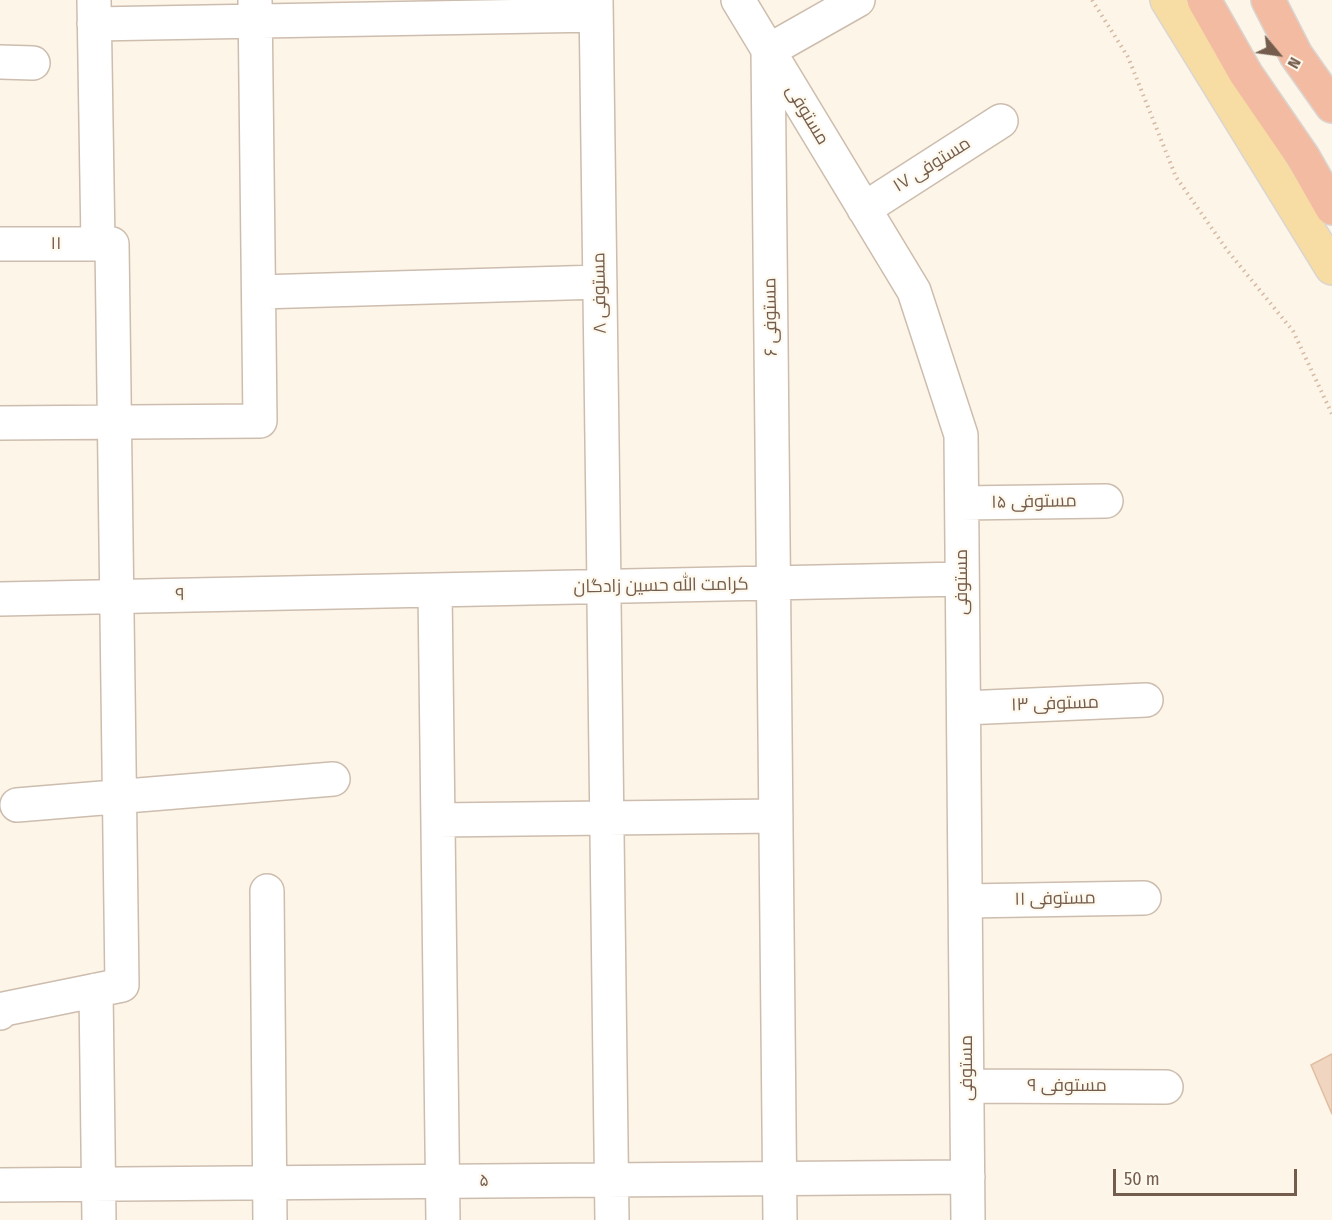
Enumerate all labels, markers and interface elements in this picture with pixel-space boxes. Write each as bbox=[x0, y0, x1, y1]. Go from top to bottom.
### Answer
north arrow bbox=[1248, 24, 1308, 84]
text: N bbox=[1284, 54, 1305, 72]
street label: مستوفی bbox=[781, 81, 833, 149]
street label: مستوفی ۱۷ bbox=[889, 133, 975, 197]
street label: ۱۱ bbox=[50, 233, 62, 255]
street label: مستوفی ۸ bbox=[588, 252, 612, 334]
street label: مستوفی ۶ bbox=[760, 277, 782, 357]
street label: مستوفی ۱۵ bbox=[991, 490, 1077, 514]
street label: مستوفی bbox=[951, 549, 973, 615]
street label: کرامت الله حسین زادگان bbox=[573, 574, 749, 598]
street label: ۹ bbox=[175, 584, 185, 606]
street label: مستوفی ۱۳ bbox=[1011, 692, 1099, 716]
street label: مستوفی ۱۱ bbox=[1014, 887, 1096, 911]
street label: مستوفی bbox=[956, 1035, 978, 1101]
street label: مستوفی ۹ bbox=[1027, 1075, 1107, 1097]
scale bar bbox=[1116, 1157, 1300, 1195]
text: 50 m bbox=[1124, 1168, 1160, 1190]
street label: ۵ bbox=[479, 1170, 489, 1192]

